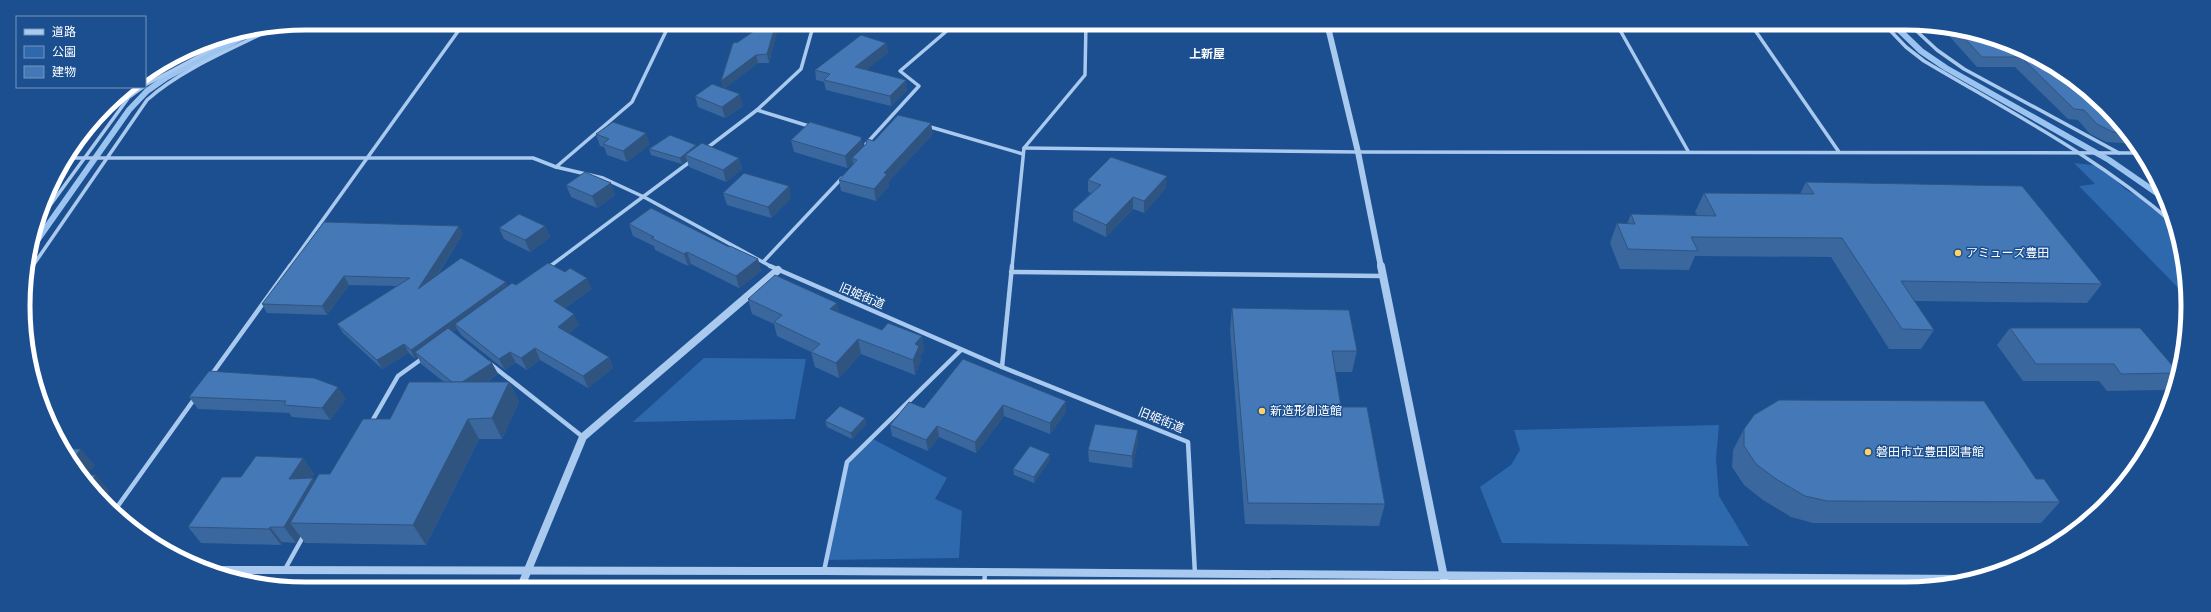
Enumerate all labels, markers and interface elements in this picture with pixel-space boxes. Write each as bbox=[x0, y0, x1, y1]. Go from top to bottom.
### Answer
legend bbox=[16, 16, 146, 88]
text: 道路 bbox=[52, 24, 76, 39]
text: 公園 bbox=[52, 44, 76, 59]
district label: 上新屋 bbox=[1189, 46, 1225, 61]
text: 建物 bbox=[52, 64, 76, 79]
place label: アミューズ豊田 bbox=[1966, 245, 2049, 260]
marker: アミューズ豊田 bbox=[1953, 248, 1963, 258]
street label: 旧姫街道 bbox=[837, 279, 887, 312]
place label: 新造形創造館 bbox=[1270, 403, 1342, 418]
street label: 旧姫街道 bbox=[1136, 404, 1186, 435]
marker: 新造形創造館 bbox=[1257, 406, 1267, 416]
place label: 磐田市立豊田図書館 bbox=[1876, 444, 1984, 459]
marker: 磐田市立豊田図書館 bbox=[1863, 447, 1873, 457]

